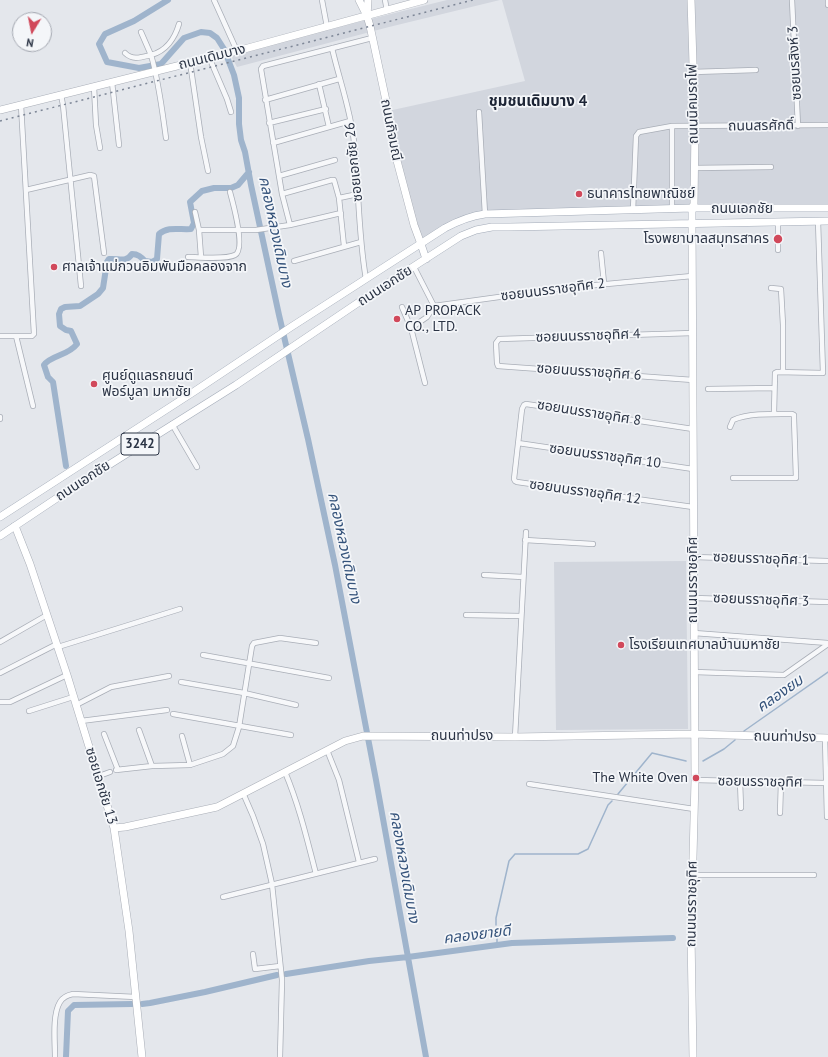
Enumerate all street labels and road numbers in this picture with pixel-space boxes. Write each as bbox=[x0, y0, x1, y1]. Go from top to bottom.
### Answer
street label: ซอยนรสิงห์ 3 bbox=[785, 25, 805, 101]
street label: ถนนเดิมบาง bbox=[177, 41, 247, 73]
street label: ถนนนิคมรถไฟ bbox=[684, 64, 702, 144]
street label: ถนนกิจมณี bbox=[377, 98, 405, 162]
street label: ถนนสรศักดิ์ bbox=[728, 117, 794, 135]
street label: ซอยเอกชัย 26 bbox=[341, 122, 367, 202]
street label: ถนนเอกชัย bbox=[711, 201, 773, 217]
street label: ถนนเอกชัย bbox=[354, 262, 416, 310]
street label: ซอยนนรราชอุทิศ 2 bbox=[500, 275, 606, 305]
street label: ซอยนนรราชอุทิศ 4 bbox=[535, 326, 641, 346]
street label: ซอยนนรราชอุทิศ 6 bbox=[536, 360, 642, 384]
street label: ซอยนนรราชอุทิศ 8 bbox=[536, 396, 642, 430]
road number: 3242 bbox=[121, 433, 159, 455]
street label: ซอยนนรราชอุทิศ 10 bbox=[548, 440, 662, 472]
street label: ถนนเอกชัย bbox=[52, 457, 114, 505]
street label: ซอยนนรราชอุทิศ 12 bbox=[528, 476, 642, 508]
street label: ถนนนรราชอุทิศ bbox=[685, 537, 701, 623]
street label: ซอยนรราชอุทิศ 1 bbox=[712, 549, 810, 569]
street label: ซอยนรราชอุทิศ 3 bbox=[712, 590, 810, 610]
street label: ถนนท่าปรง bbox=[431, 728, 493, 744]
street label: ถนนท่าปรง bbox=[754, 728, 816, 746]
street label: ซอยเอกชัย 13 bbox=[81, 745, 121, 827]
street label: ซอยนรราชอุทิศ bbox=[717, 773, 803, 791]
street label: ถนนนรราชอุทิศ bbox=[683, 861, 701, 947]

